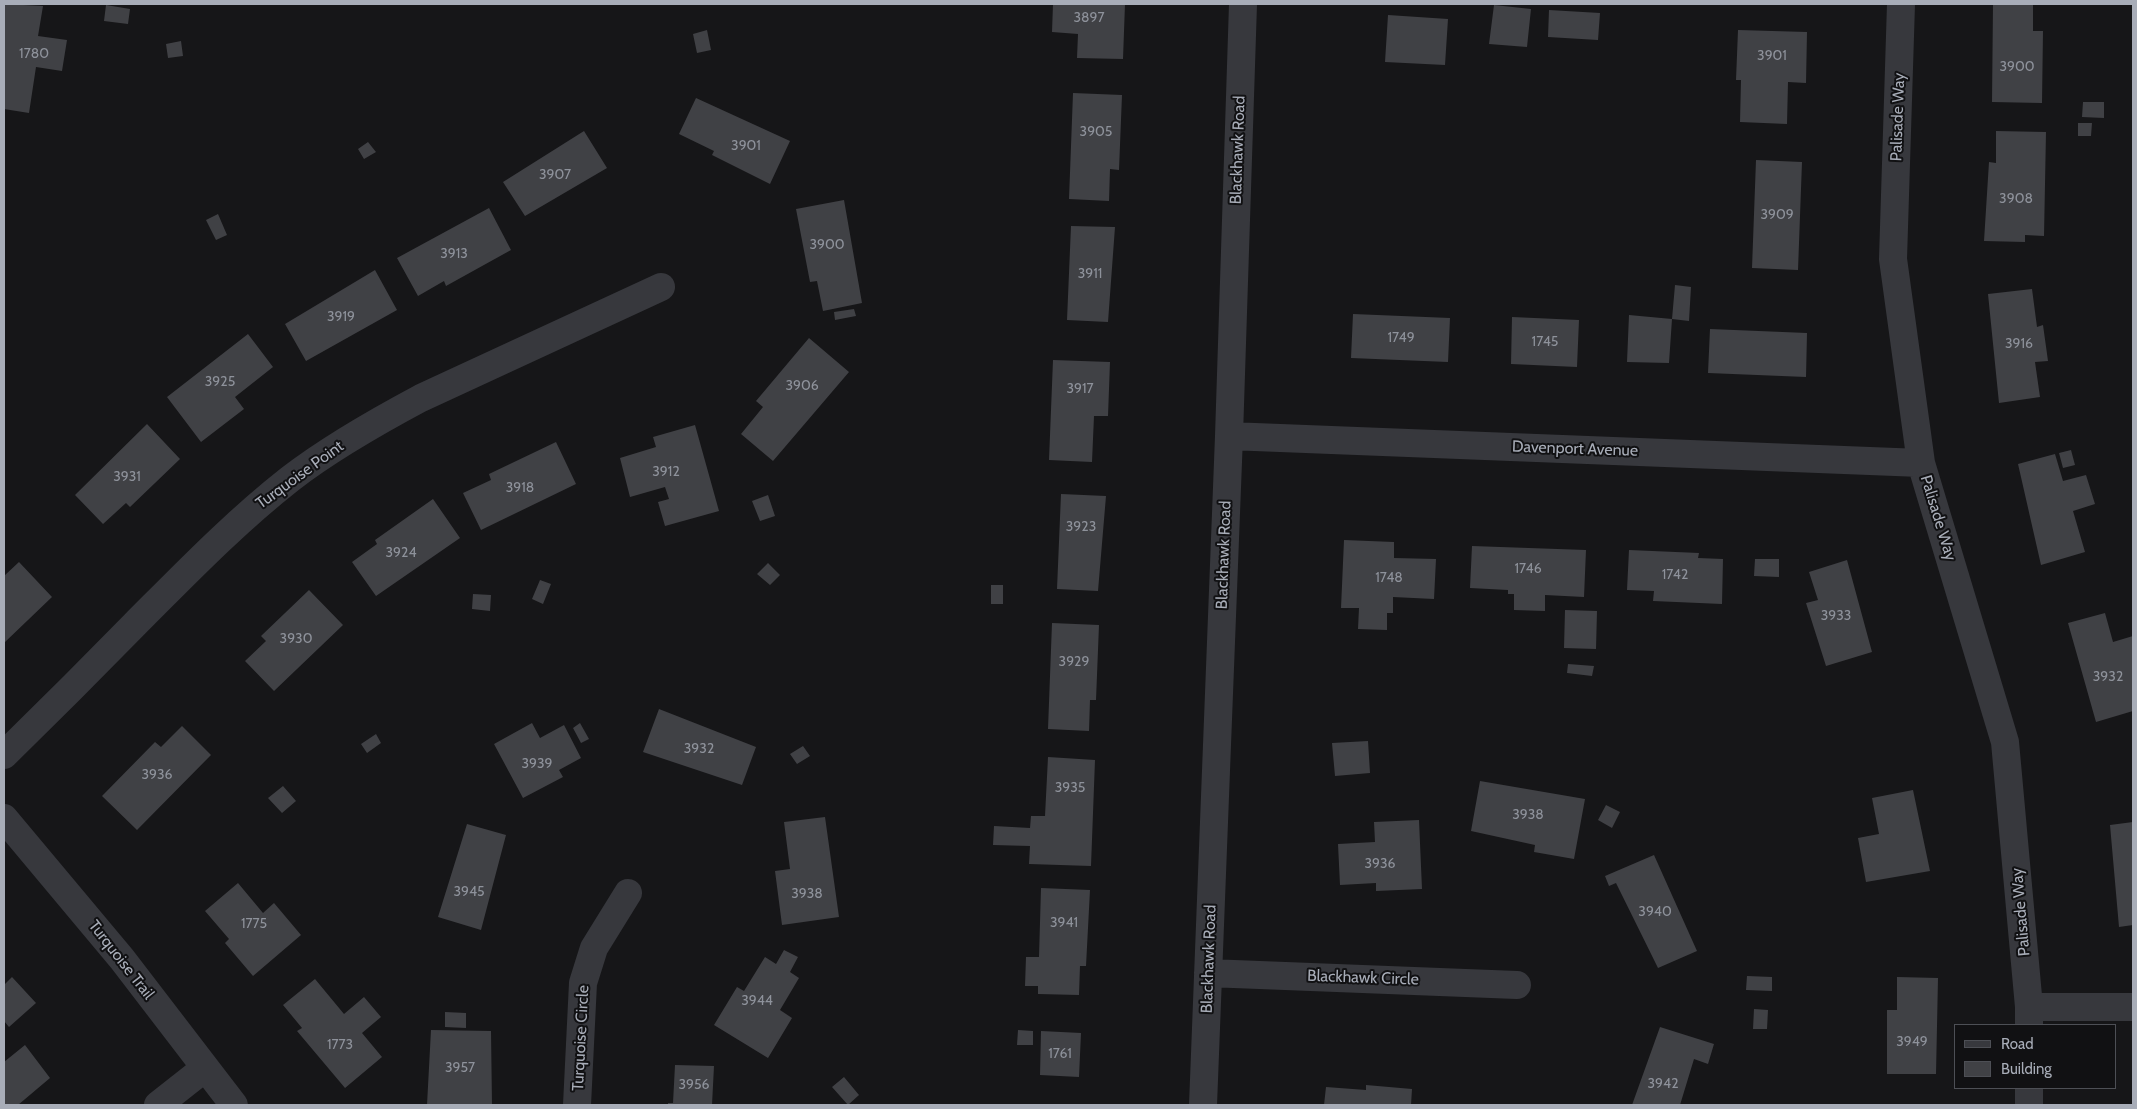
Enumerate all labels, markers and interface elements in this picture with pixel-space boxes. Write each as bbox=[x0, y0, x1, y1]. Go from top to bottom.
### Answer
house number: 3897 bbox=[1073, 10, 1105, 26]
house number: 1780 bbox=[19, 46, 49, 62]
house number: 3901 bbox=[1757, 48, 1787, 64]
house number: 3900 bbox=[1999, 59, 2035, 75]
street label: Palisade Way bbox=[1887, 72, 1909, 162]
street label: Blackhawk Road bbox=[1227, 95, 1249, 205]
house number: 3905 bbox=[1080, 124, 1112, 140]
house number: 3901 bbox=[731, 138, 761, 154]
house number: 3907 bbox=[539, 167, 571, 183]
house number: 3908 bbox=[1999, 191, 2033, 207]
house number: 3909 bbox=[1760, 207, 1794, 223]
house number: 3900 bbox=[809, 237, 845, 253]
house number: 3913 bbox=[440, 246, 468, 262]
house number: 3911 bbox=[1078, 266, 1102, 282]
house number: 3919 bbox=[327, 309, 355, 325]
house number: 1749 bbox=[1387, 330, 1415, 346]
house number: 1745 bbox=[1532, 334, 1558, 350]
house number: 3916 bbox=[2005, 336, 2033, 352]
house number: 3925 bbox=[205, 374, 235, 390]
house number: 3906 bbox=[785, 378, 819, 394]
house number: 3917 bbox=[1066, 381, 1094, 397]
street label: Turquoise Point bbox=[252, 437, 348, 513]
street label: Davenport Avenue bbox=[1512, 437, 1638, 461]
house number: 3912 bbox=[652, 464, 680, 480]
house number: 3931 bbox=[113, 469, 141, 485]
street label: Palisade Way bbox=[1916, 473, 1960, 563]
house number: 3918 bbox=[506, 480, 534, 496]
street label: Blackhawk Road bbox=[1213, 500, 1235, 610]
house number: 3923 bbox=[1066, 519, 1096, 535]
house number: 3924 bbox=[386, 545, 416, 561]
house number: 1746 bbox=[1514, 561, 1542, 577]
house number: 1742 bbox=[1662, 567, 1688, 583]
house number: 1748 bbox=[1375, 570, 1403, 586]
house number: 3933 bbox=[1821, 608, 1851, 624]
house number: 3930 bbox=[280, 631, 312, 647]
house number: 3929 bbox=[1059, 654, 1089, 670]
house number: 3932 bbox=[2093, 669, 2123, 685]
house number: 3932 bbox=[684, 741, 714, 757]
house number: 3939 bbox=[521, 756, 553, 772]
house number: 3936 bbox=[141, 767, 173, 783]
house number: 3935 bbox=[1055, 780, 1085, 796]
house number: 3938 bbox=[1512, 807, 1544, 823]
house number: 3936 bbox=[1364, 856, 1396, 872]
street label: Palisade Way bbox=[2008, 867, 2034, 957]
house number: 3945 bbox=[453, 884, 485, 900]
house number: 3938 bbox=[791, 886, 823, 902]
street label: Blackhawk Road bbox=[1198, 904, 1220, 1014]
house number: 3940 bbox=[1638, 904, 1672, 920]
house number: 3941 bbox=[1050, 915, 1078, 931]
house number: 1775 bbox=[241, 916, 267, 932]
street label: Turquoise Trail bbox=[84, 917, 158, 1003]
street label: Blackhawk Circle bbox=[1307, 966, 1419, 990]
street label: Turquoise Circle bbox=[569, 985, 593, 1091]
house number: 3944 bbox=[741, 993, 773, 1009]
legend bbox=[1954, 1024, 2117, 1089]
house number: 3949 bbox=[1896, 1034, 1928, 1050]
text: Road bbox=[2001, 1035, 2034, 1053]
house number: 1773 bbox=[327, 1037, 353, 1053]
house number: 1761 bbox=[1048, 1046, 1072, 1062]
house number: 3957 bbox=[445, 1060, 475, 1076]
text: Building bbox=[2001, 1060, 2052, 1078]
house number: 3942 bbox=[1648, 1076, 1678, 1092]
house number: 3956 bbox=[678, 1077, 710, 1093]

